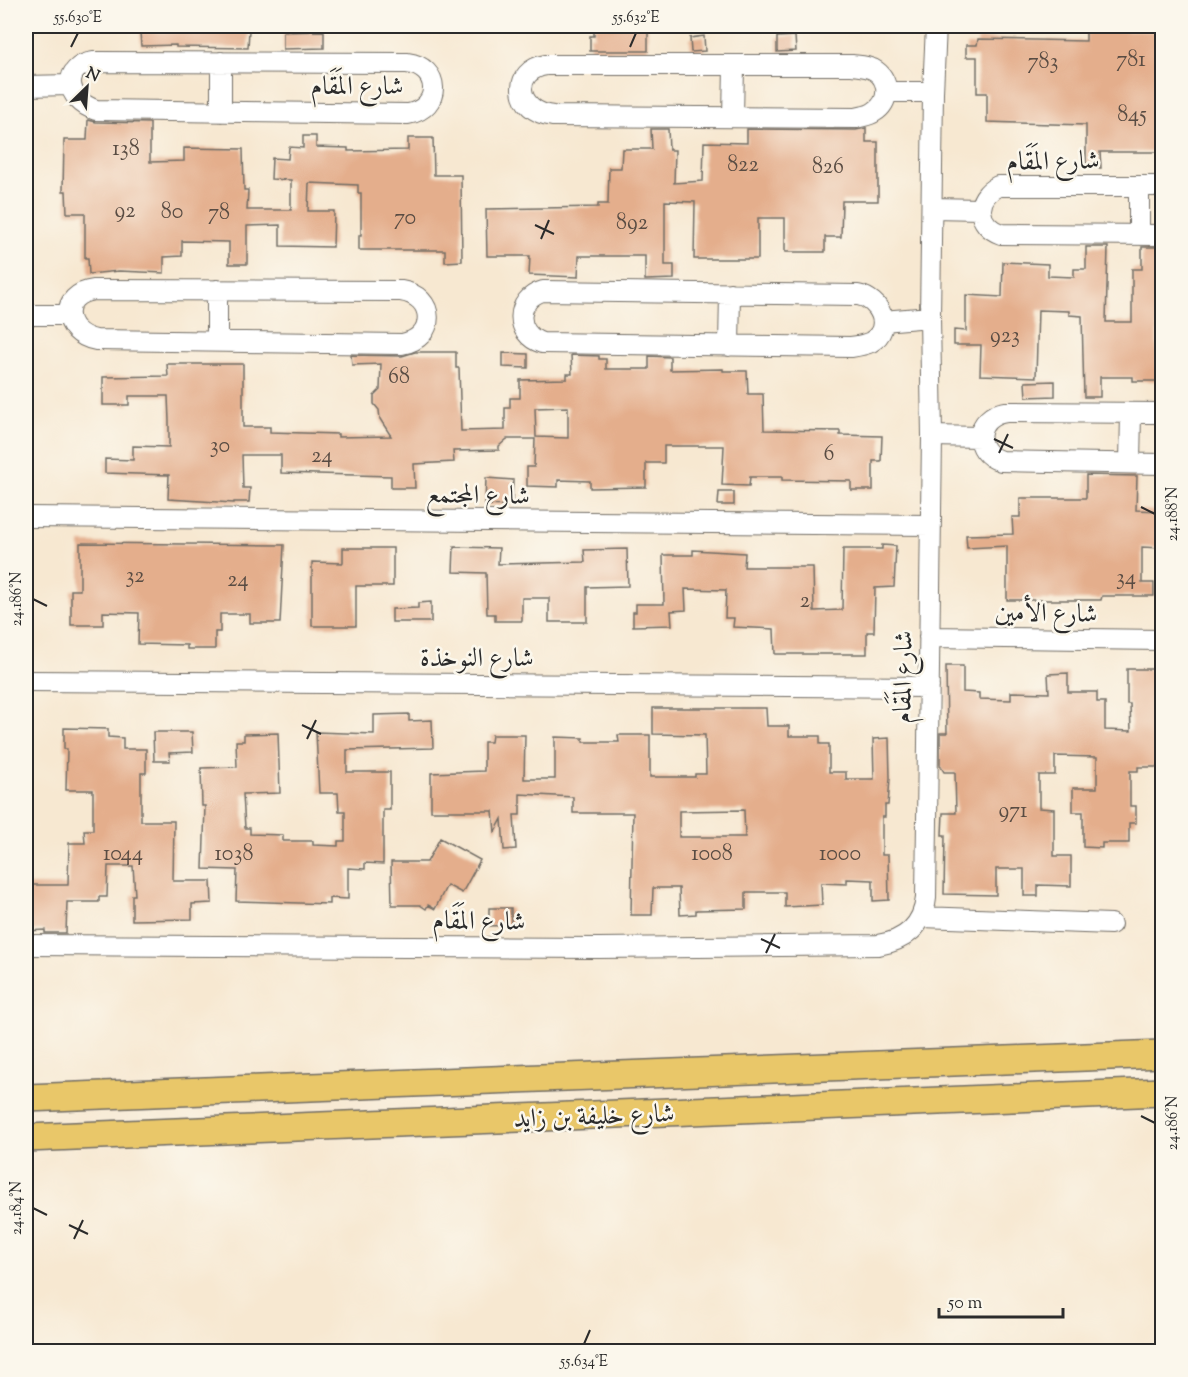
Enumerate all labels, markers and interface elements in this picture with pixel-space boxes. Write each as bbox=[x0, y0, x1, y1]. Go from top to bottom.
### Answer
text: 55.630°E bbox=[53, 8, 102, 29]
text: 55.632°E bbox=[611, 8, 660, 29]
house number: 781 bbox=[1116, 45, 1146, 77]
house number: 783 bbox=[1028, 47, 1058, 79]
north arrow bbox=[57, 57, 117, 117]
text: N bbox=[82, 63, 103, 89]
street label: شارع المَقَام bbox=[310, 67, 404, 108]
house number: 845 bbox=[1117, 100, 1147, 132]
house number: 138 bbox=[112, 134, 140, 166]
street label: شارع المَقَام bbox=[1006, 141, 1100, 184]
house number: 822 bbox=[727, 150, 759, 182]
house number: 826 bbox=[812, 152, 844, 184]
house number: 92 bbox=[115, 196, 136, 228]
house number: 80 bbox=[161, 197, 183, 229]
house number: 78 bbox=[208, 198, 230, 230]
house number: 70 bbox=[394, 203, 416, 235]
house number: 892 bbox=[616, 208, 648, 240]
house number: 923 bbox=[990, 321, 1020, 353]
house number: 68 bbox=[388, 362, 410, 394]
house number: 30 bbox=[210, 431, 230, 463]
house number: 6 bbox=[824, 439, 834, 471]
house number: 24 bbox=[311, 441, 333, 473]
street label: شارع المجتمع bbox=[426, 477, 530, 519]
text: 24.188°N bbox=[1163, 487, 1184, 541]
house number: 32 bbox=[125, 561, 145, 593]
house number: 34 bbox=[1116, 563, 1136, 595]
house number: 24 bbox=[227, 565, 249, 597]
text: 24.186°N bbox=[7, 572, 28, 626]
house number: 2 bbox=[800, 586, 810, 618]
street label: شارع الأمين bbox=[994, 593, 1098, 635]
street label: شارع المَقَام bbox=[883, 630, 926, 724]
street label: شارع النوخذة bbox=[420, 641, 534, 679]
house number: 971 bbox=[998, 796, 1028, 828]
house number: 1044 bbox=[103, 839, 143, 871]
house number: 1038 bbox=[215, 839, 253, 871]
house number: 1008 bbox=[691, 839, 733, 871]
house number: 1000 bbox=[819, 839, 861, 871]
street label: شارع المَقَام bbox=[432, 901, 526, 944]
street label: شارع خليفة بن زايد bbox=[513, 1096, 675, 1140]
text: 24.186°N bbox=[1163, 1096, 1184, 1150]
text: 24.184°N bbox=[7, 1181, 28, 1235]
scale bar bbox=[939, 1281, 1064, 1319]
text: 50 m bbox=[947, 1291, 983, 1317]
text: 55.634°E bbox=[559, 1352, 608, 1373]

